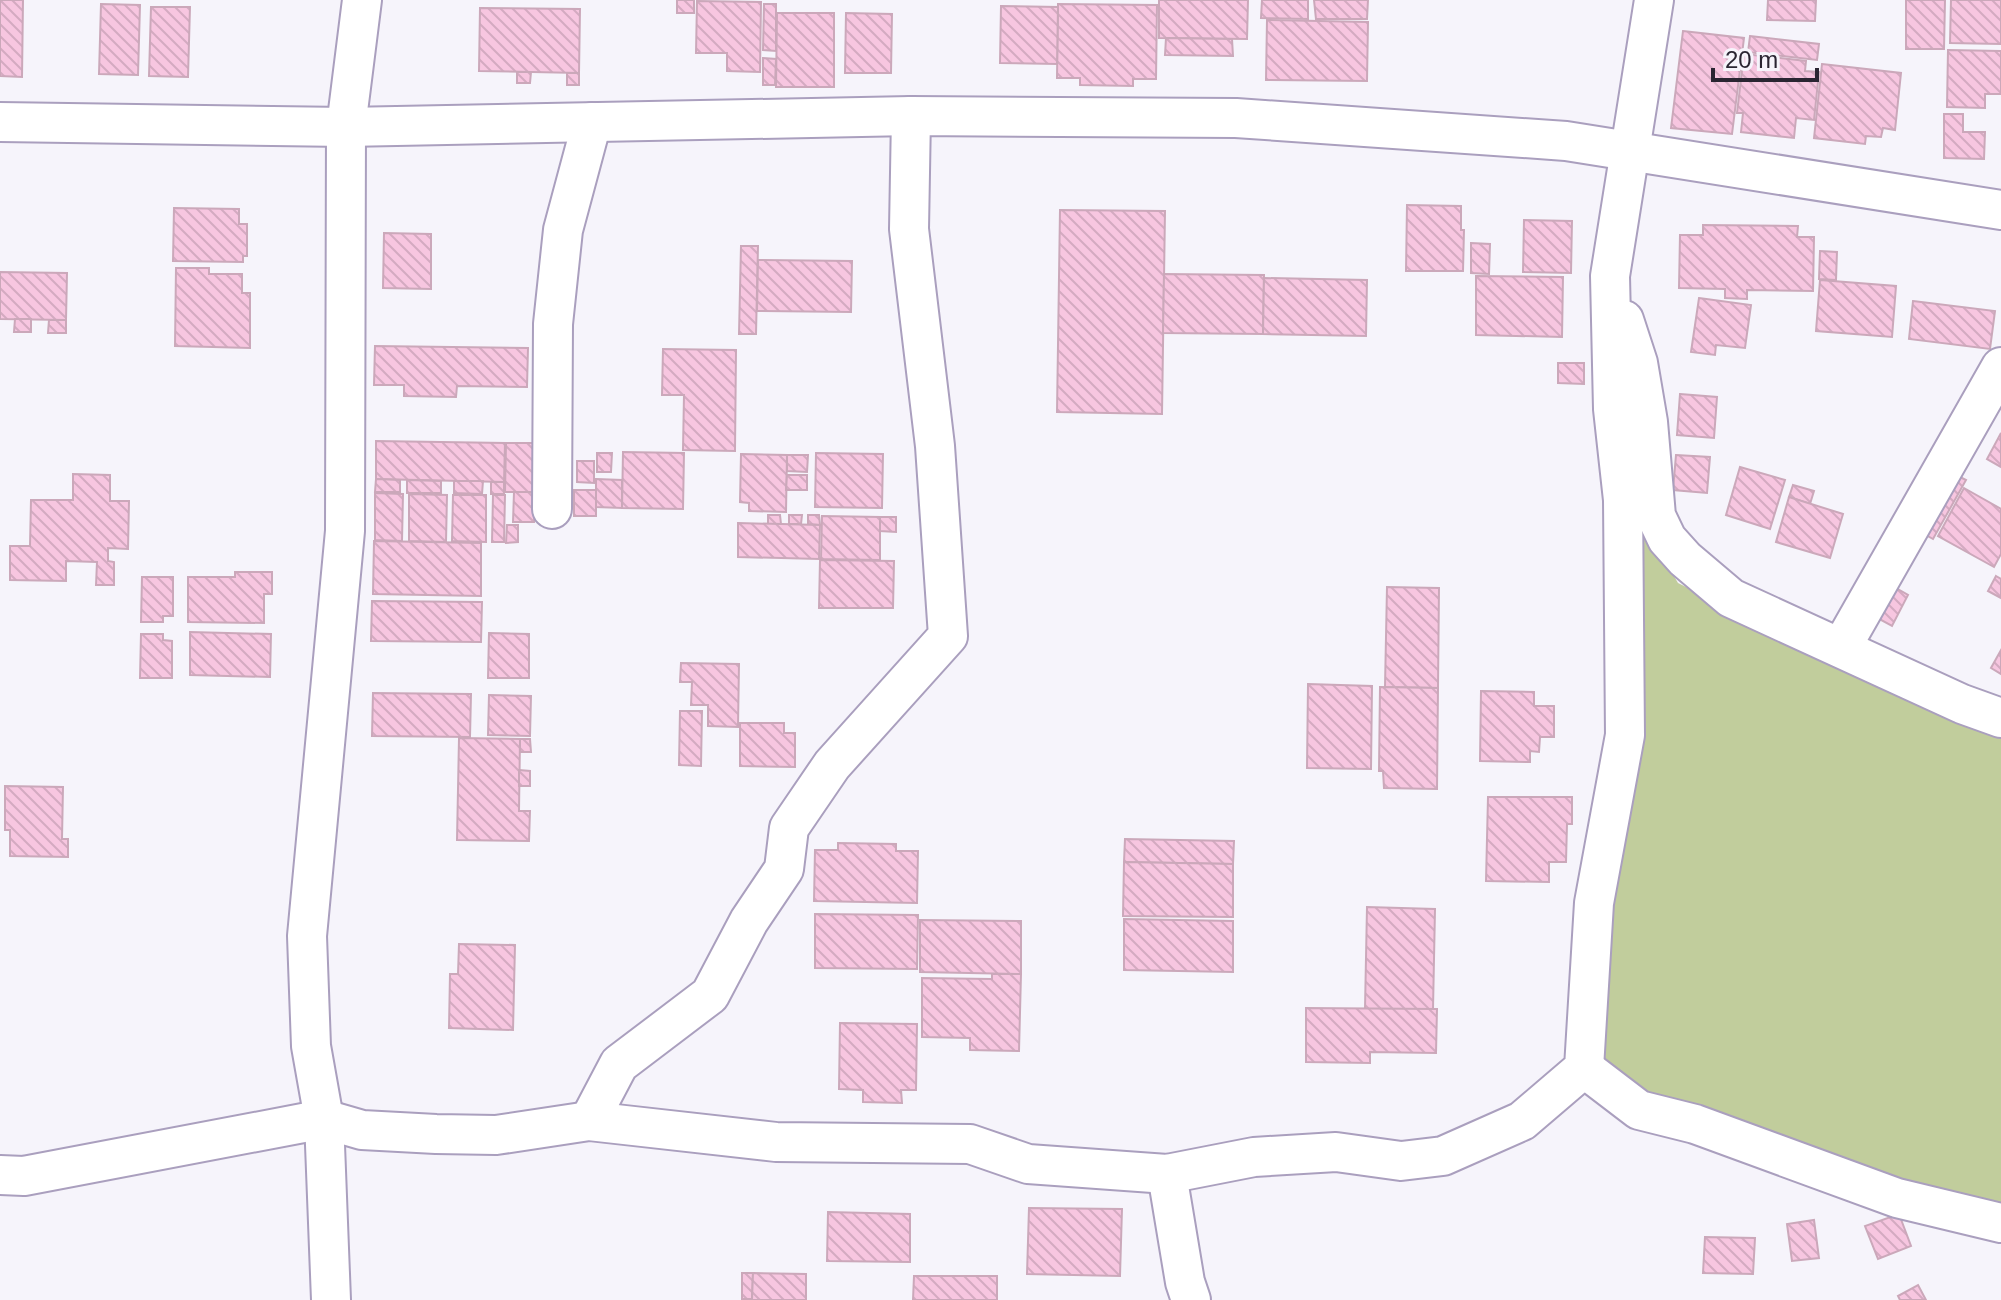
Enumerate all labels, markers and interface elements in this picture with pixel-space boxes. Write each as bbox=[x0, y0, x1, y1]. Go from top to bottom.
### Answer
scale bar bbox=[1713, 32, 1817, 82]
text: 20 m bbox=[1725, 46, 1778, 73]

